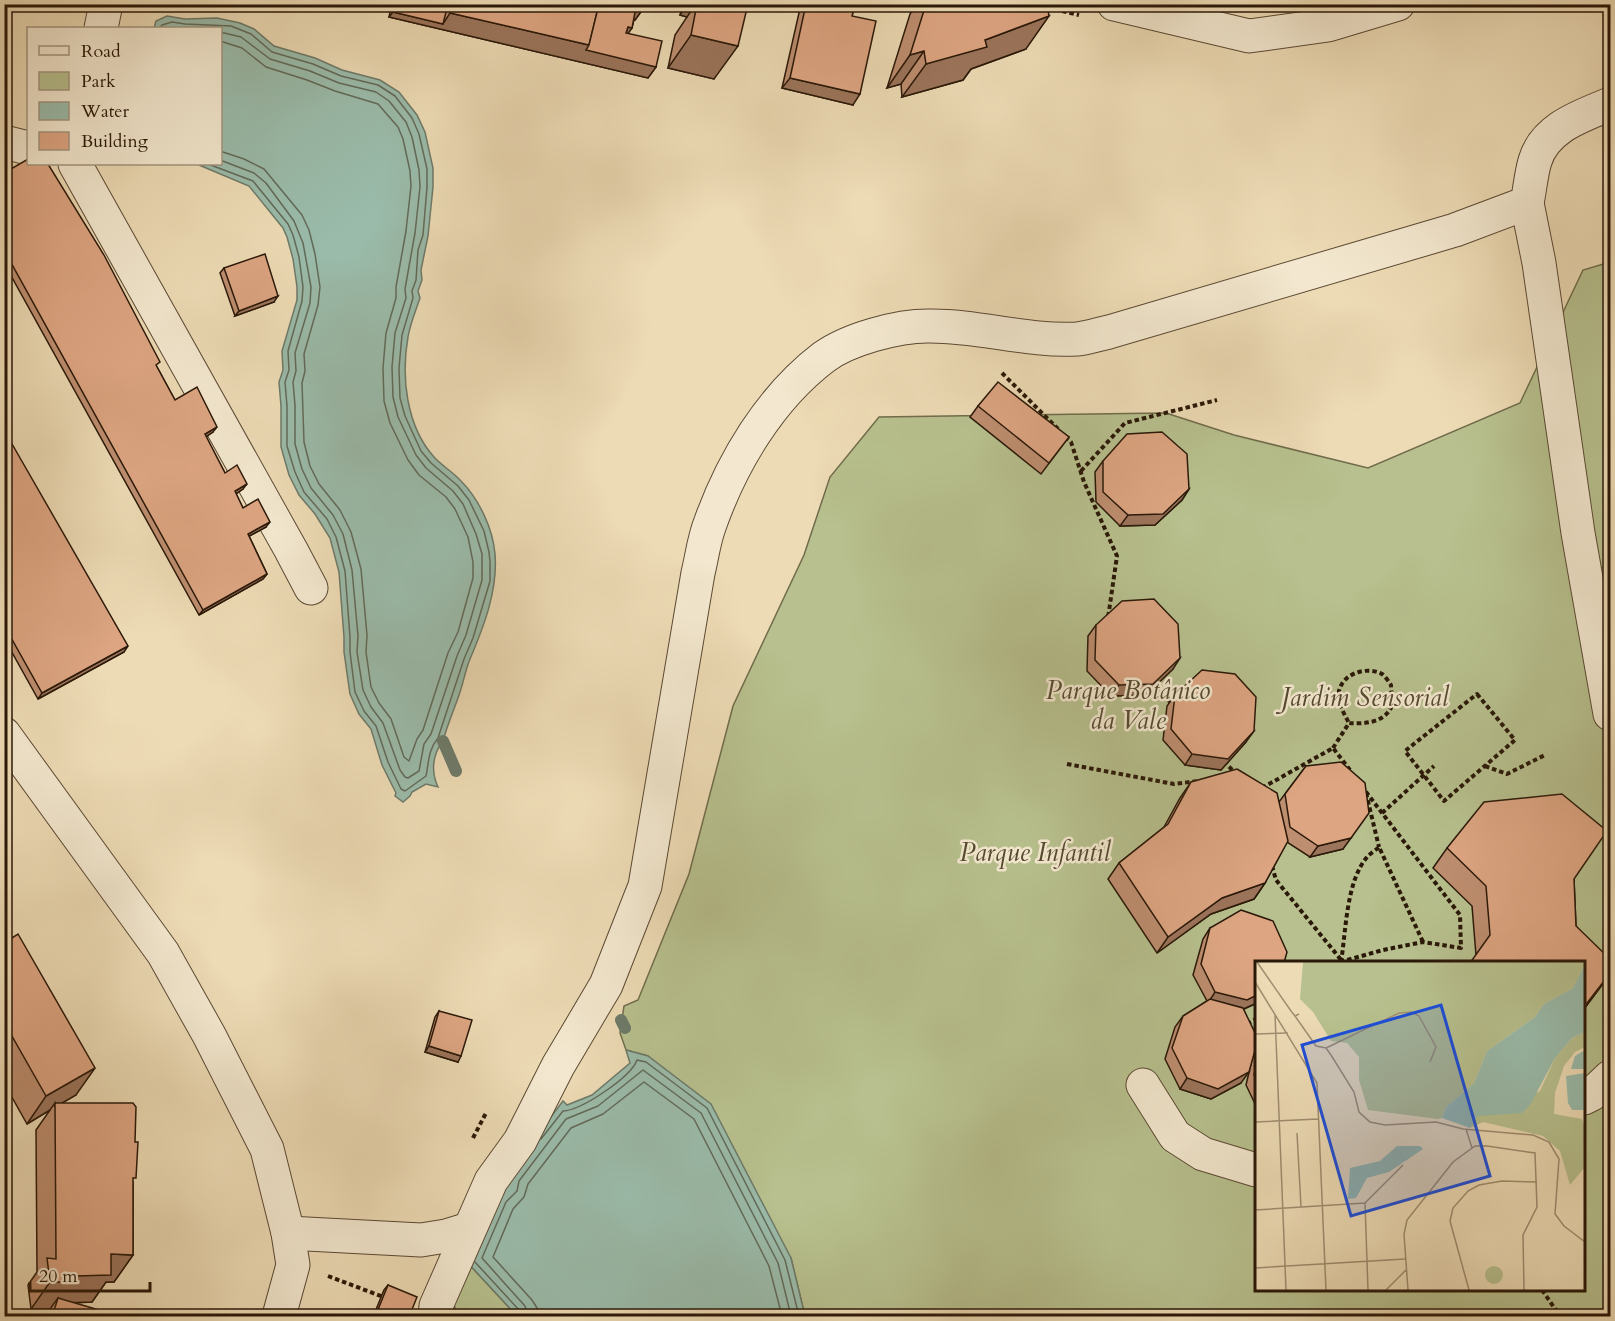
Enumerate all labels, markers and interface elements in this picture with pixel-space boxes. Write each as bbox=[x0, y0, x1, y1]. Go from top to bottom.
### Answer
legend bbox=[27, 27, 222, 165]
text: Road bbox=[81, 39, 121, 64]
text: Park bbox=[81, 69, 116, 94]
text: Water bbox=[80, 99, 130, 124]
text: Building bbox=[81, 129, 149, 154]
park label: Parque Botânico da Vale bbox=[1046, 673, 1210, 738]
park label: Jardim Sensorial bbox=[1275, 680, 1450, 715]
park label: Parque Infantil bbox=[959, 835, 1111, 870]
inset map bbox=[1255, 961, 1585, 1291]
scale bar bbox=[30, 1255, 150, 1293]
text: 20 m bbox=[39, 1264, 78, 1289]

